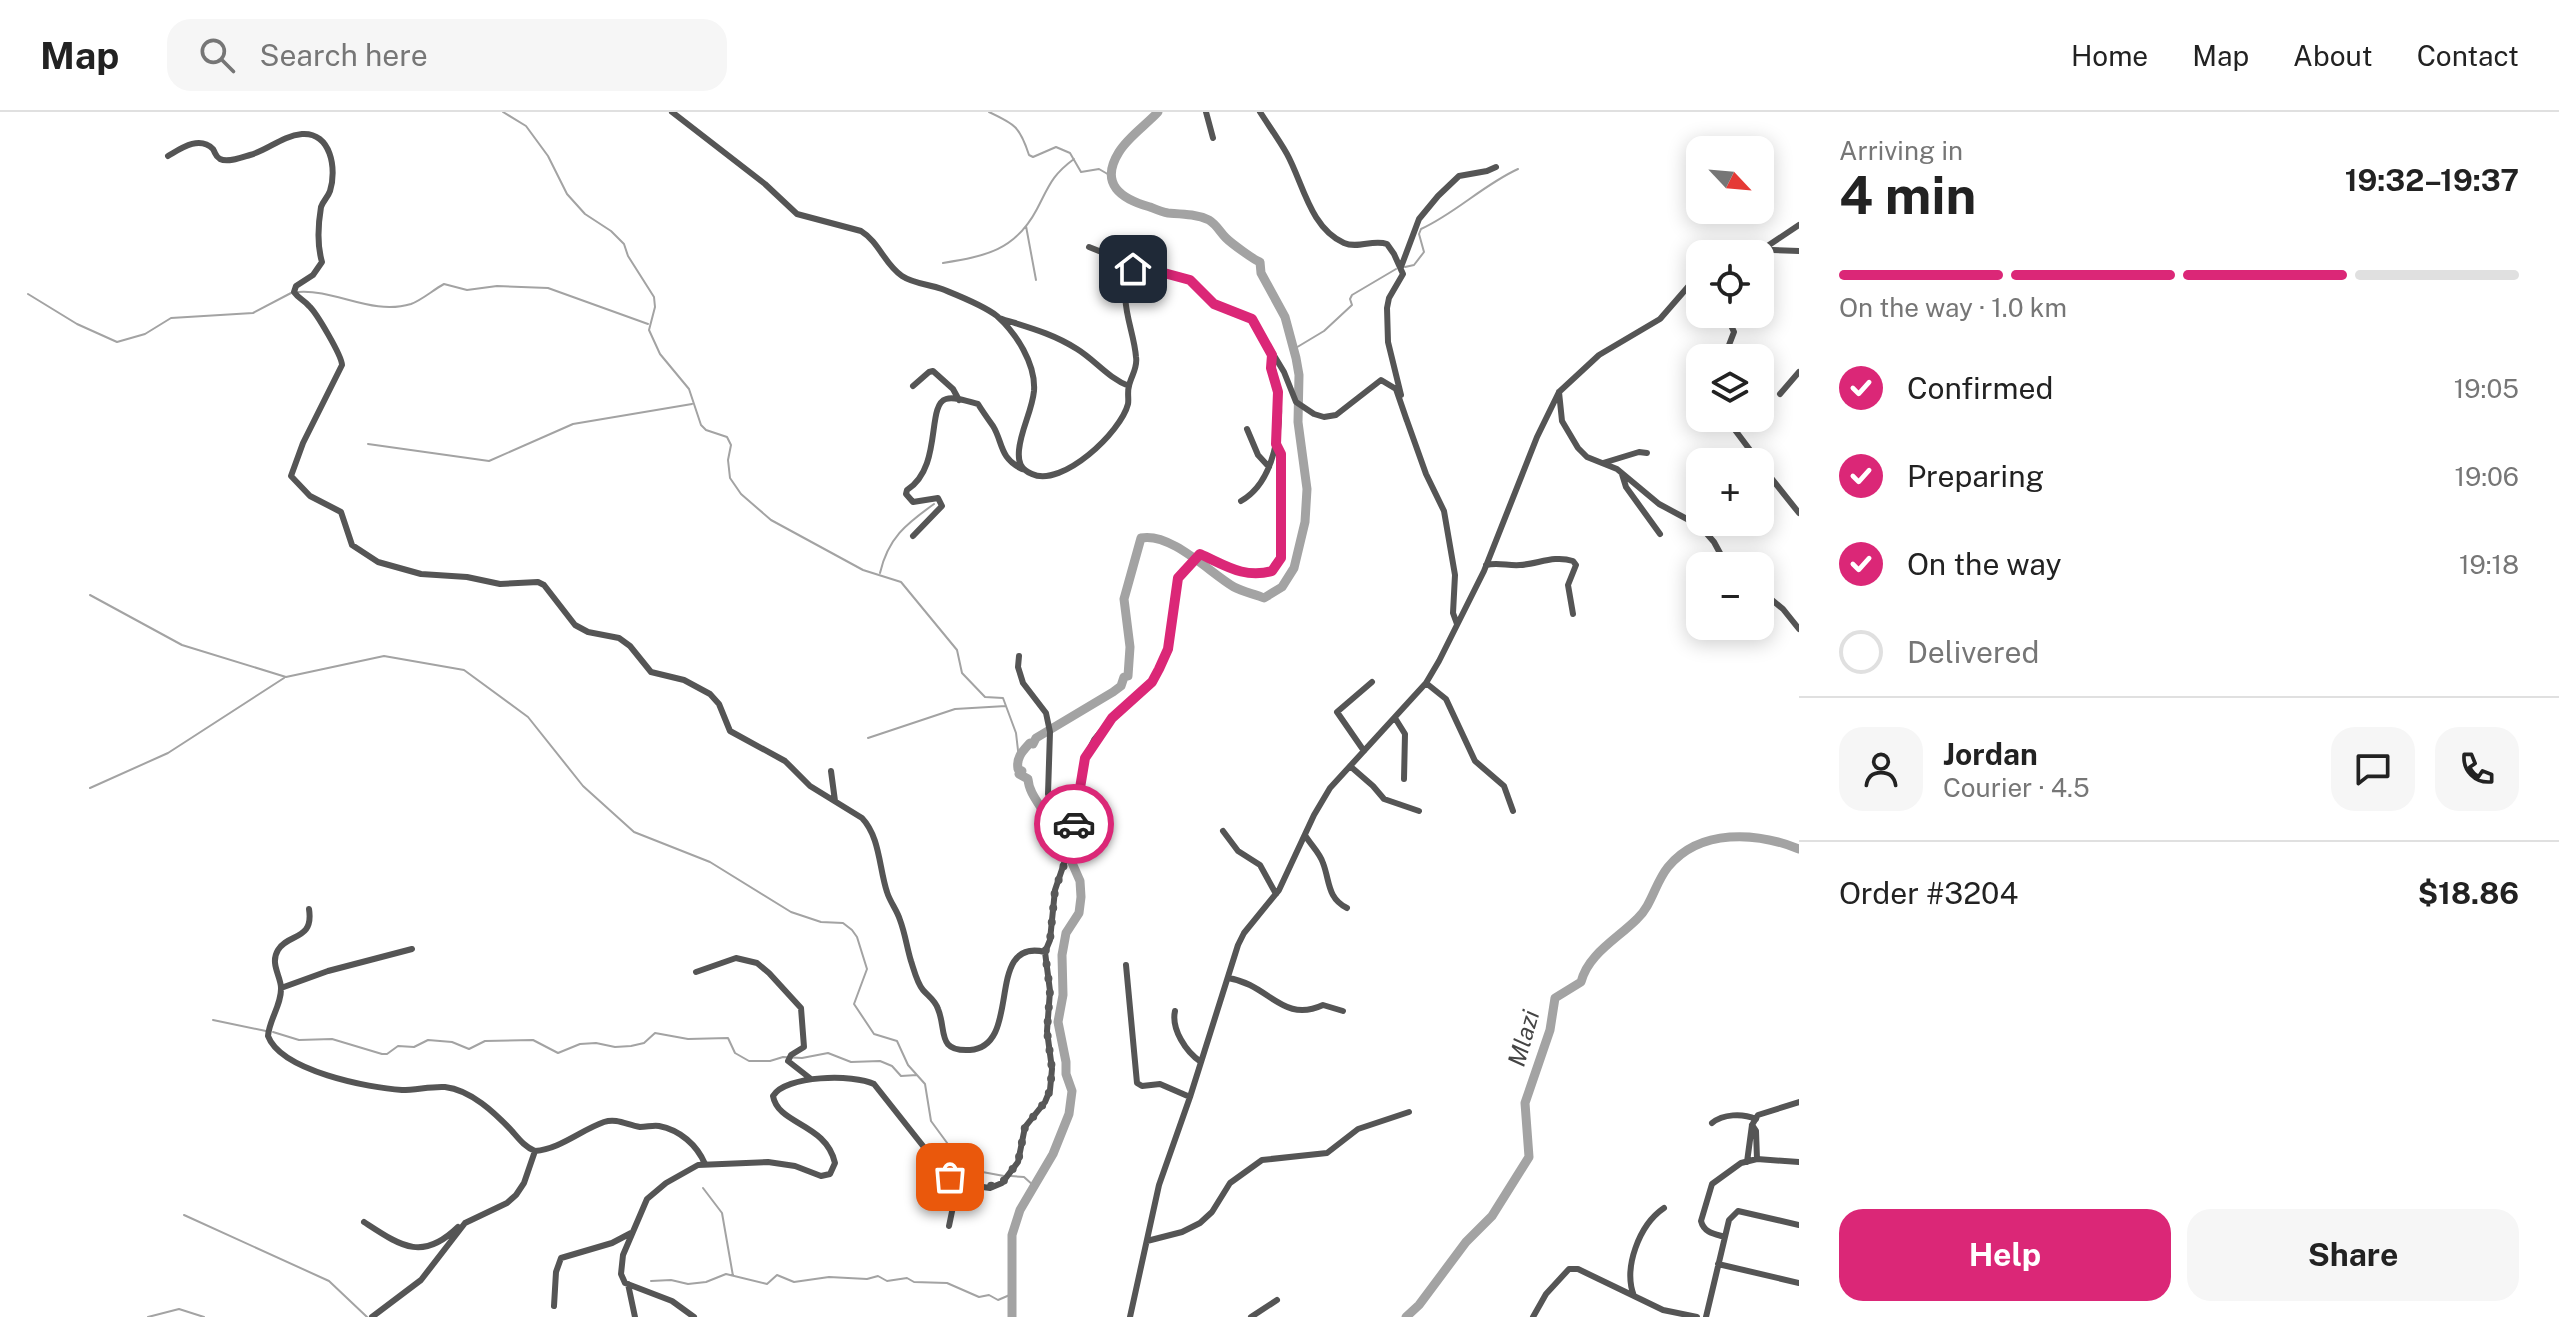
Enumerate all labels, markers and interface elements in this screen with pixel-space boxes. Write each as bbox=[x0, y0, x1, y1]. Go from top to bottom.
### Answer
search box bbox=[167, 19, 727, 91]
text: Map bbox=[40, 33, 119, 78]
icon: search bbox=[195, 33, 239, 77]
text: Search here bbox=[259, 37, 428, 73]
text: Home bbox=[2071, 39, 2148, 72]
text: Map bbox=[2192, 39, 2249, 72]
text: About bbox=[2293, 39, 2373, 72]
text: Contact bbox=[2417, 39, 2519, 72]
text: Arriving in bbox=[1839, 135, 1963, 166]
north arrow bbox=[1686, 136, 1774, 224]
map controls bbox=[1686, 136, 1774, 640]
text: 19:32–19:37 bbox=[2345, 162, 2519, 198]
text: 4 min bbox=[1839, 165, 1976, 226]
pin bbox=[1099, 235, 1167, 303]
button: locate bbox=[1686, 240, 1774, 328]
icon: home bbox=[1111, 247, 1155, 291]
text: On the way · 1.0 km bbox=[1839, 292, 2067, 323]
button: layers bbox=[1686, 344, 1774, 432]
icon: check bbox=[1839, 366, 1883, 410]
text: Confirmed bbox=[1907, 370, 2053, 406]
text: 19:05 bbox=[2454, 373, 2519, 404]
button: + bbox=[1686, 448, 1774, 536]
icon: check bbox=[1839, 454, 1883, 498]
text: Preparing bbox=[1907, 458, 2044, 494]
text: 19:06 bbox=[2454, 461, 2519, 492]
icon: check bbox=[1839, 542, 1883, 586]
text: On the way bbox=[1907, 546, 2061, 582]
text: 19:18 bbox=[2459, 549, 2519, 580]
button: − bbox=[1686, 552, 1774, 640]
text: Delivered bbox=[1907, 634, 2039, 670]
button: person bbox=[1839, 727, 1923, 811]
button: chat bbox=[2331, 727, 2415, 811]
button: phone bbox=[2435, 727, 2519, 811]
text: Jordan bbox=[1943, 736, 2038, 772]
text: Courier · 4.5 bbox=[1943, 772, 2090, 803]
courier bbox=[1034, 784, 1114, 864]
icon: car bbox=[1052, 802, 1096, 846]
text: Order #3204 bbox=[1839, 875, 2018, 911]
text: $18.86 bbox=[2418, 875, 2519, 911]
water label: Mlazi bbox=[1502, 1007, 1544, 1069]
pin bbox=[916, 1143, 984, 1211]
icon: bag bbox=[928, 1155, 972, 1199]
button: Help bbox=[1839, 1209, 2171, 1301]
button: Share bbox=[2187, 1209, 2519, 1301]

